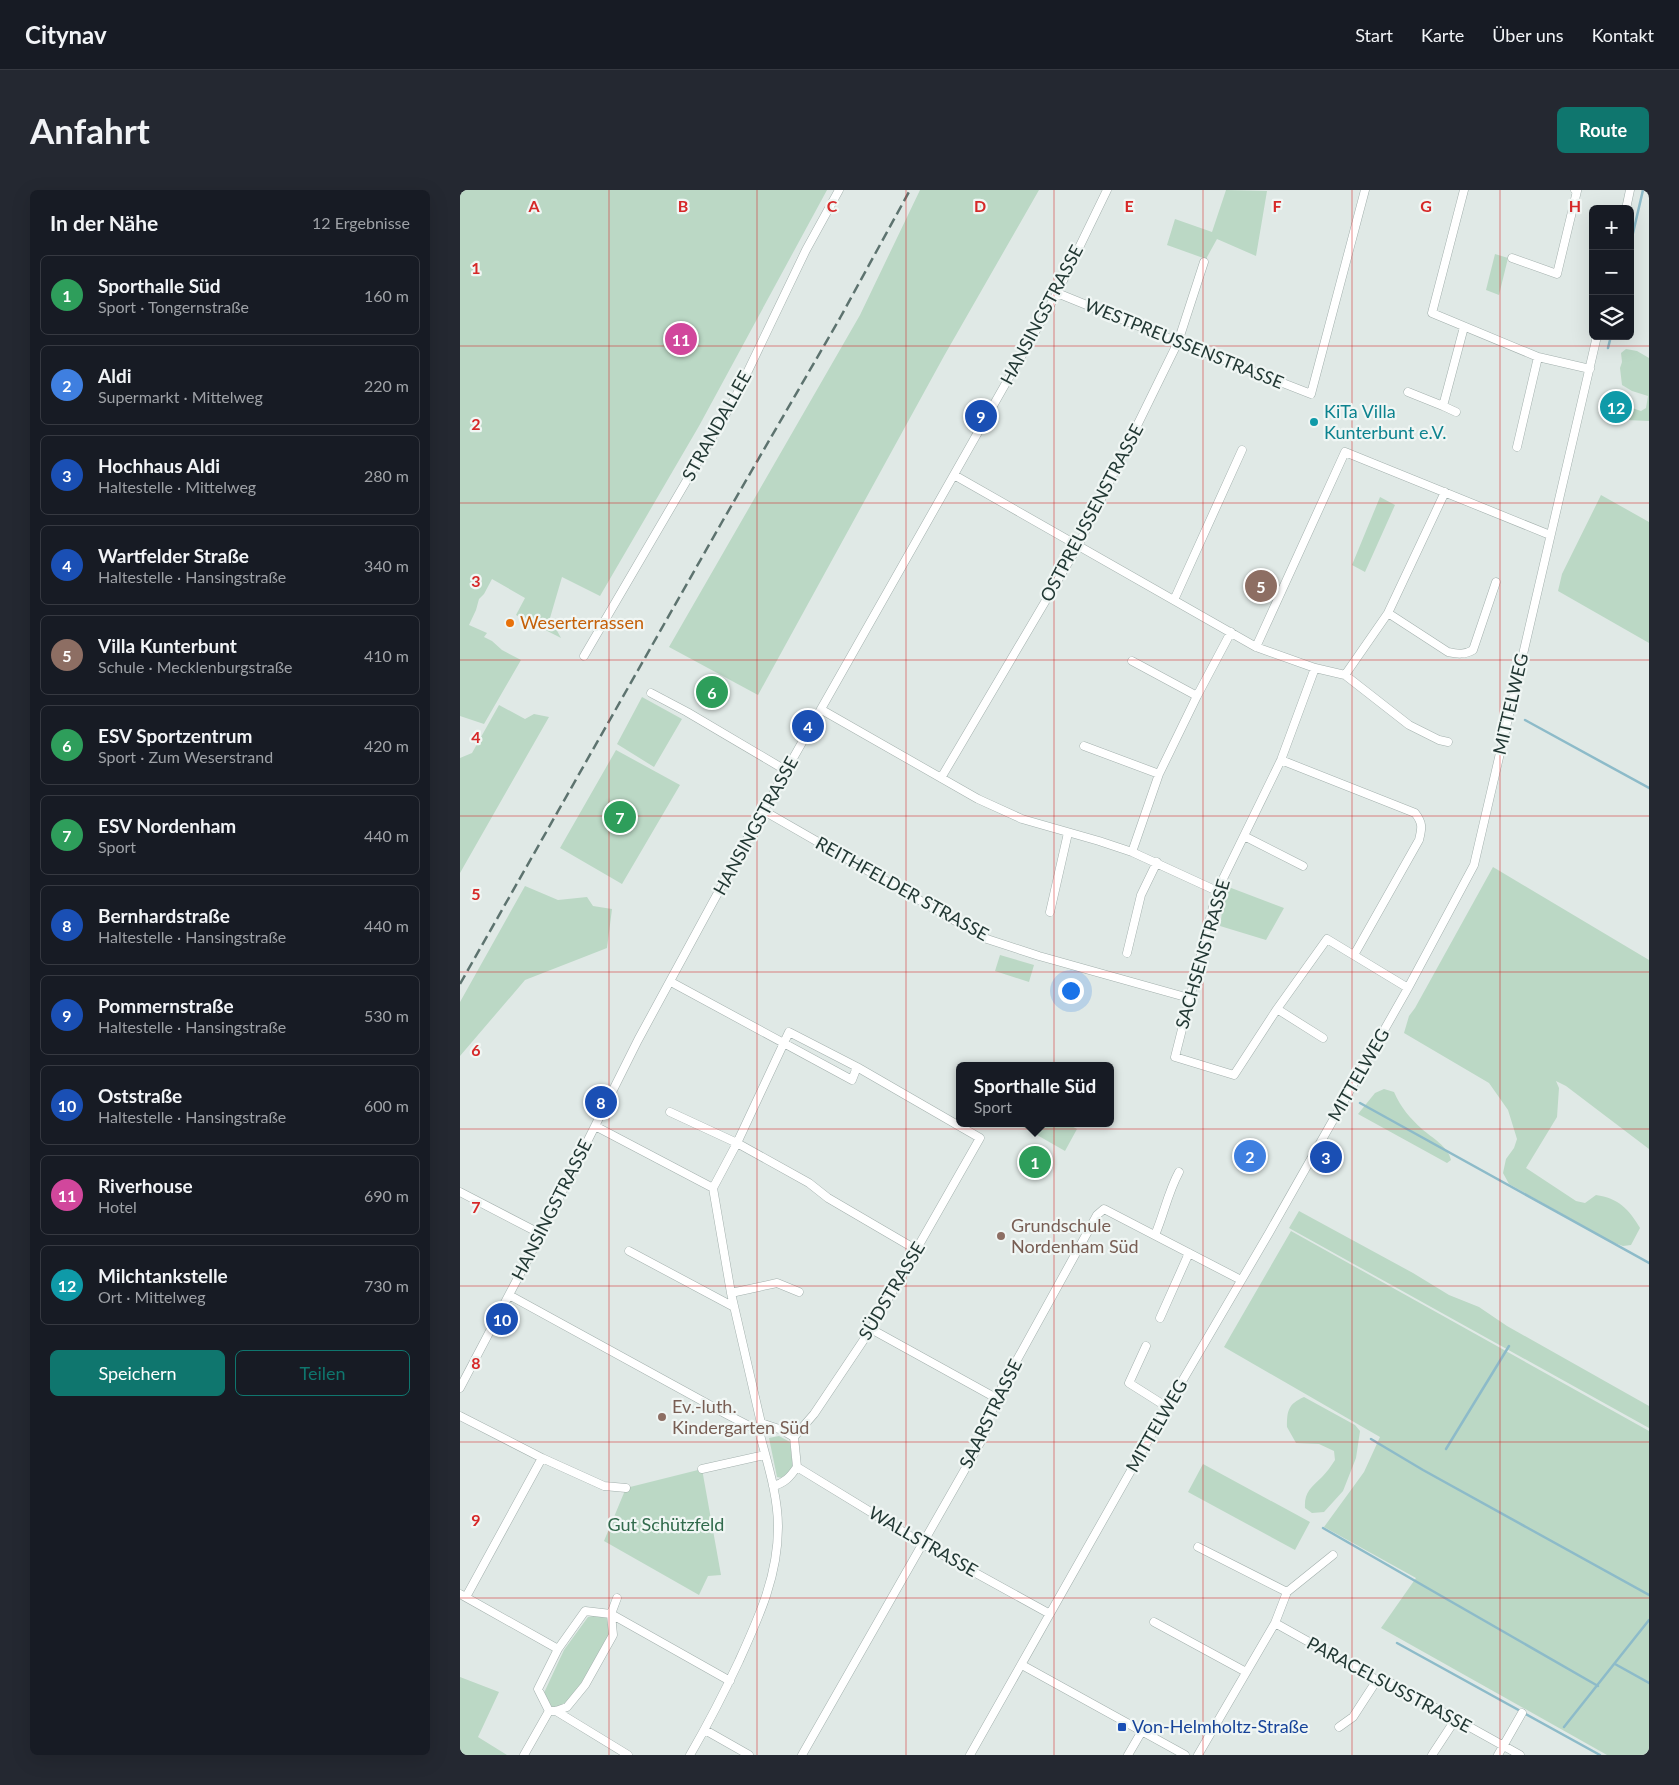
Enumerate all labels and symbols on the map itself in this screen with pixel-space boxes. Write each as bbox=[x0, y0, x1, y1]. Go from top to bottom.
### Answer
text: A bbox=[527, 196, 540, 215]
text: B bbox=[678, 196, 688, 215]
text: C bbox=[827, 196, 838, 215]
text: D bbox=[974, 196, 986, 215]
text: E bbox=[1124, 196, 1134, 215]
text: F bbox=[1272, 196, 1282, 215]
text: G bbox=[1420, 196, 1432, 215]
text: H bbox=[1569, 196, 1581, 215]
street label: HANSINGSTRASSE bbox=[995, 241, 1087, 388]
text: 1 bbox=[471, 258, 481, 277]
street label: WESTPREUSSENSTRASSE bbox=[1082, 293, 1287, 393]
pin: 11 bbox=[665, 320, 697, 358]
street label: STRANDALLEE bbox=[677, 367, 755, 484]
pin: 12 bbox=[1600, 388, 1632, 426]
pin: 9 bbox=[965, 397, 997, 435]
place label: KiTa Villa Kunterbunt e.V. bbox=[1324, 400, 1447, 443]
text: 2 bbox=[471, 414, 481, 433]
marker: KiTa Villa Kunterbunt e.V. bbox=[1308, 416, 1320, 428]
street label: OSTPREUSSENSTRASSE bbox=[1035, 420, 1147, 605]
pin: 5 bbox=[1245, 567, 1277, 605]
text: 3 bbox=[471, 571, 481, 590]
place label: Weserterrassen bbox=[520, 611, 644, 633]
marker: Weserterrassen bbox=[504, 617, 516, 629]
street label: MITTELWEG bbox=[1488, 651, 1532, 757]
pin: 6 bbox=[696, 673, 728, 711]
pin: 4 bbox=[792, 707, 824, 745]
text: 4 bbox=[471, 727, 481, 746]
street label: HANSINGSTRASSE bbox=[708, 752, 802, 899]
pin: 7 bbox=[604, 798, 636, 836]
street label: REITHFELDER STRASSE bbox=[812, 831, 993, 945]
street label: SACHSENSTRASSE bbox=[1170, 876, 1234, 1031]
text: 5 bbox=[471, 884, 481, 903]
your location bbox=[1058, 978, 1084, 1004]
street label: MITTELWEG bbox=[1323, 1024, 1394, 1125]
text: 6 bbox=[471, 1040, 481, 1059]
pin: 8 bbox=[585, 1083, 617, 1121]
street label: HANSINGSTRASSE bbox=[506, 1135, 596, 1284]
pin: 2 bbox=[1234, 1137, 1266, 1175]
pin: 3 bbox=[1310, 1138, 1342, 1176]
pin: 1 bbox=[1019, 1143, 1051, 1181]
text: 7 bbox=[471, 1197, 481, 1216]
place label: Grundschule Nordenham Süd bbox=[1011, 1214, 1139, 1257]
marker: Grundschule Nordenham Süd bbox=[995, 1230, 1007, 1242]
street label: SÜDSTRASSE bbox=[853, 1237, 929, 1344]
pin: 10 bbox=[486, 1300, 518, 1338]
text: 8 bbox=[471, 1353, 481, 1372]
street label: SAARSTRASSE bbox=[954, 1355, 1026, 1472]
street label: MITTELWEG bbox=[1121, 1375, 1192, 1476]
place label: Ev.-luth. Kindergarten Süd bbox=[672, 1395, 809, 1438]
marker: Ev.-luth. Kindergarten Süd bbox=[656, 1411, 668, 1423]
street label: WALLSTRASSE bbox=[865, 1501, 982, 1581]
text: 9 bbox=[471, 1510, 481, 1529]
park label: Gut Schützfeld bbox=[608, 1513, 724, 1535]
street label: PARACELSUSSTRASSE bbox=[1303, 1631, 1476, 1737]
place label: Von-Helmholtz-Straße bbox=[1132, 1715, 1309, 1737]
marker: Von-Helmholtz-Straße bbox=[1116, 1721, 1128, 1733]

